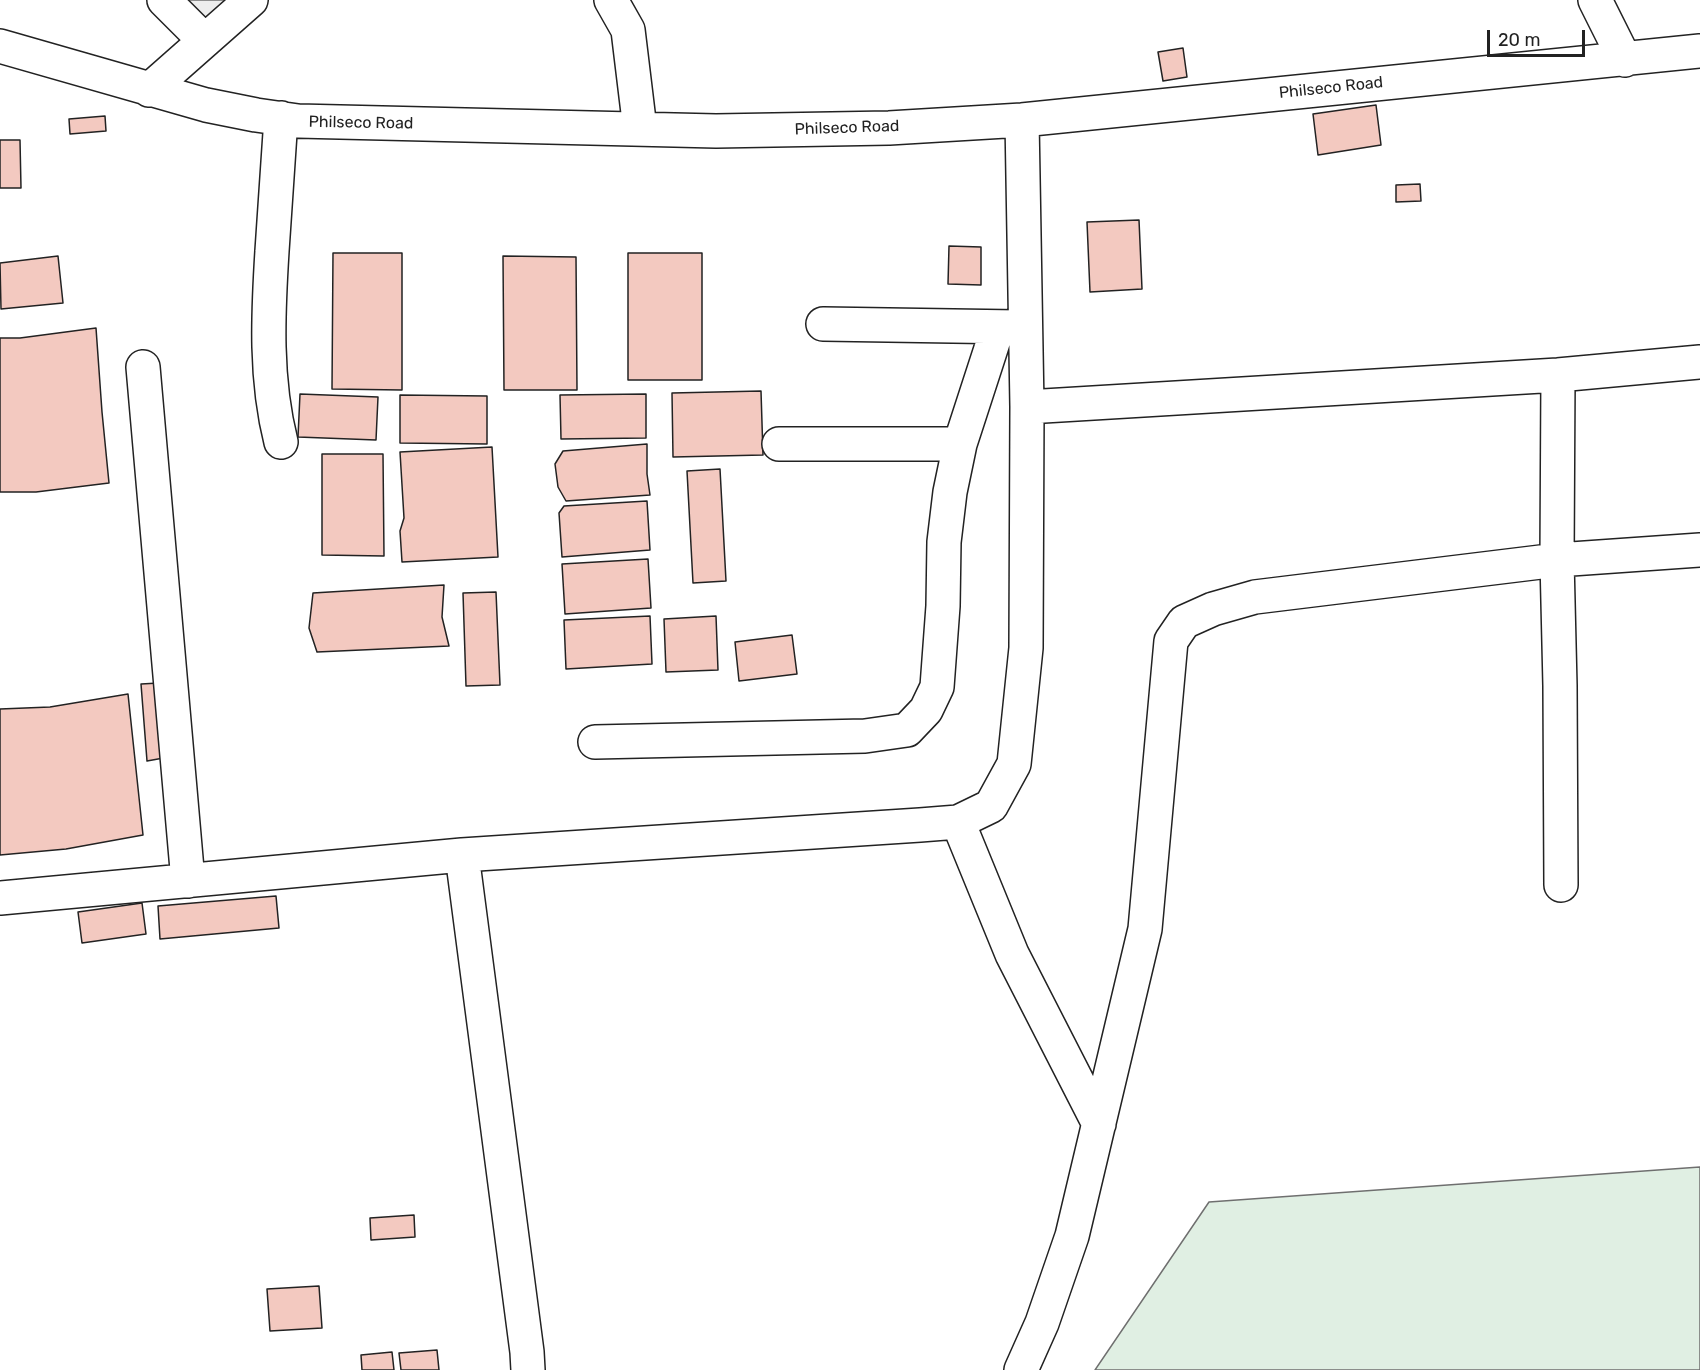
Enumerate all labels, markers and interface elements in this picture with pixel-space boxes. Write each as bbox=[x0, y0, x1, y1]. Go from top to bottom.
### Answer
scale bar bbox=[1490, 18, 1588, 56]
text: 20 m bbox=[1498, 29, 1540, 51]
street label: Philseco Road bbox=[1278, 73, 1384, 103]
street label: Philseco Road bbox=[308, 112, 414, 134]
street label: Philseco Road bbox=[794, 117, 900, 139]

